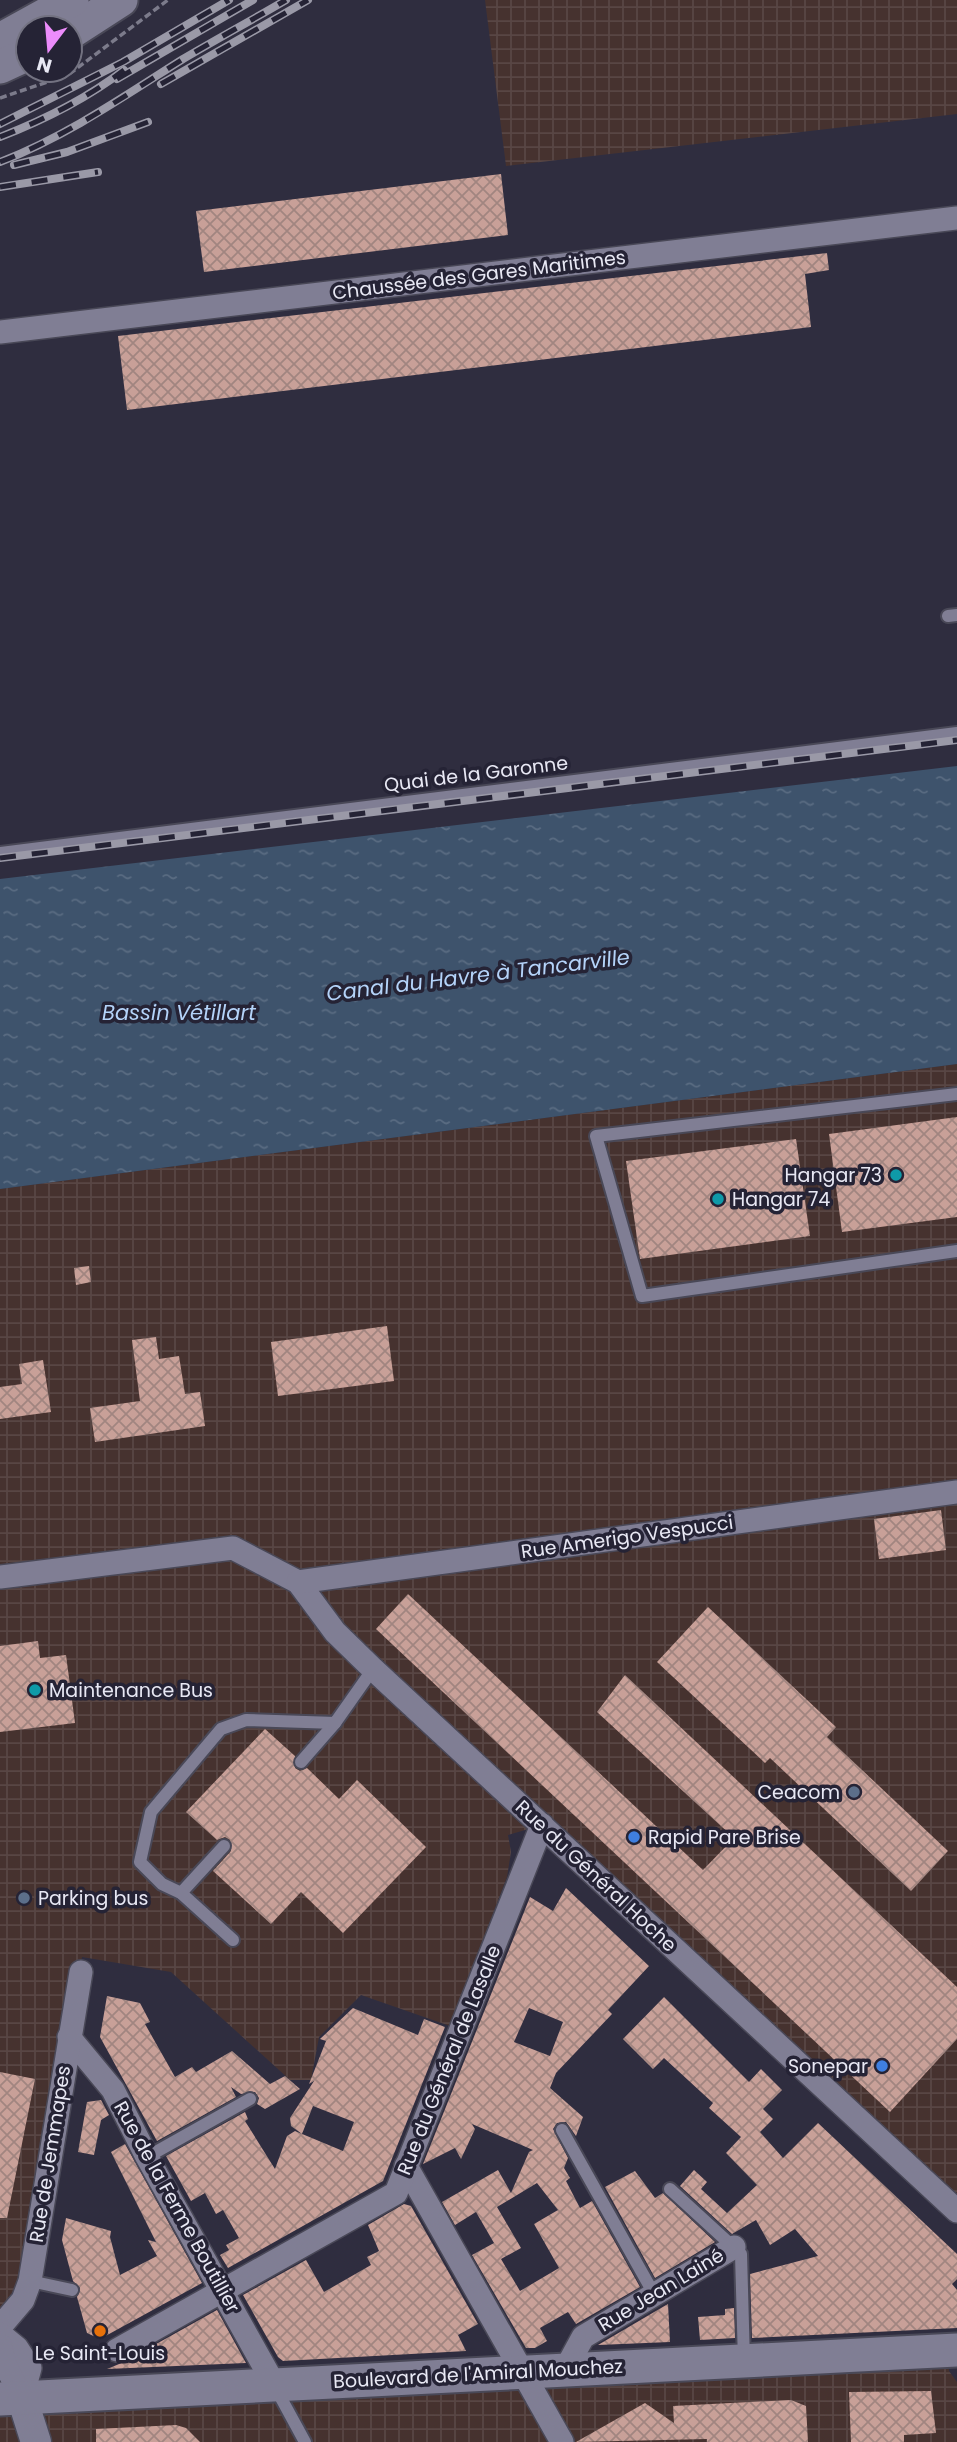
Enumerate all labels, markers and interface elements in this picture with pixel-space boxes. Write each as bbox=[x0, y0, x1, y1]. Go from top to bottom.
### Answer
north arrow bbox=[14, 14, 84, 84]
text: N bbox=[34, 50, 55, 80]
street label: Chaussée des Gares Maritimes bbox=[331, 244, 627, 306]
street label: Quai de la Garonne bbox=[383, 749, 569, 799]
water label: Canal du Havre à Tancarville bbox=[325, 942, 631, 1008]
water label: Bassin Vétillart bbox=[102, 998, 256, 1027]
place label: Hangar 73 bbox=[784, 1162, 882, 1189]
marker: Hangar 73 bbox=[888, 1167, 904, 1183]
place label: Hangar 74 bbox=[732, 1186, 830, 1213]
marker: Hangar 74 bbox=[710, 1191, 726, 1207]
street label: Rue Amerigo Vespucci bbox=[519, 1509, 735, 1565]
place label: Maintenance Bus bbox=[49, 1677, 213, 1704]
marker: Maintenance Bus bbox=[27, 1682, 43, 1698]
place label: Ceacom bbox=[757, 1779, 840, 1806]
marker: Ceacom bbox=[846, 1784, 862, 1800]
street label: Rue du Général Hoche bbox=[509, 1794, 683, 1958]
place label: Rapid Pare Brise bbox=[648, 1824, 801, 1851]
marker: Rapid Pare Brise bbox=[626, 1829, 642, 1845]
place label: Parking bus bbox=[38, 1885, 148, 1912]
marker: Parking bus bbox=[16, 1890, 32, 1906]
street label: Rue du Général de Lasalle bbox=[391, 1941, 507, 2179]
place label: Sonepar bbox=[788, 2053, 868, 2080]
marker: Sonepar bbox=[874, 2058, 890, 2074]
street label: Rue de Jemmapes bbox=[23, 2064, 77, 2244]
street label: Rue de la Ferme Boutillier bbox=[107, 2096, 247, 2318]
street label: Rue Jean Lainé bbox=[593, 2242, 729, 2338]
marker: Le Saint-Louis bbox=[92, 2323, 108, 2339]
place label: Le Saint-Louis bbox=[35, 2340, 165, 2367]
street label: Boulevard de l'Amiral Mouchez bbox=[333, 2353, 623, 2395]

